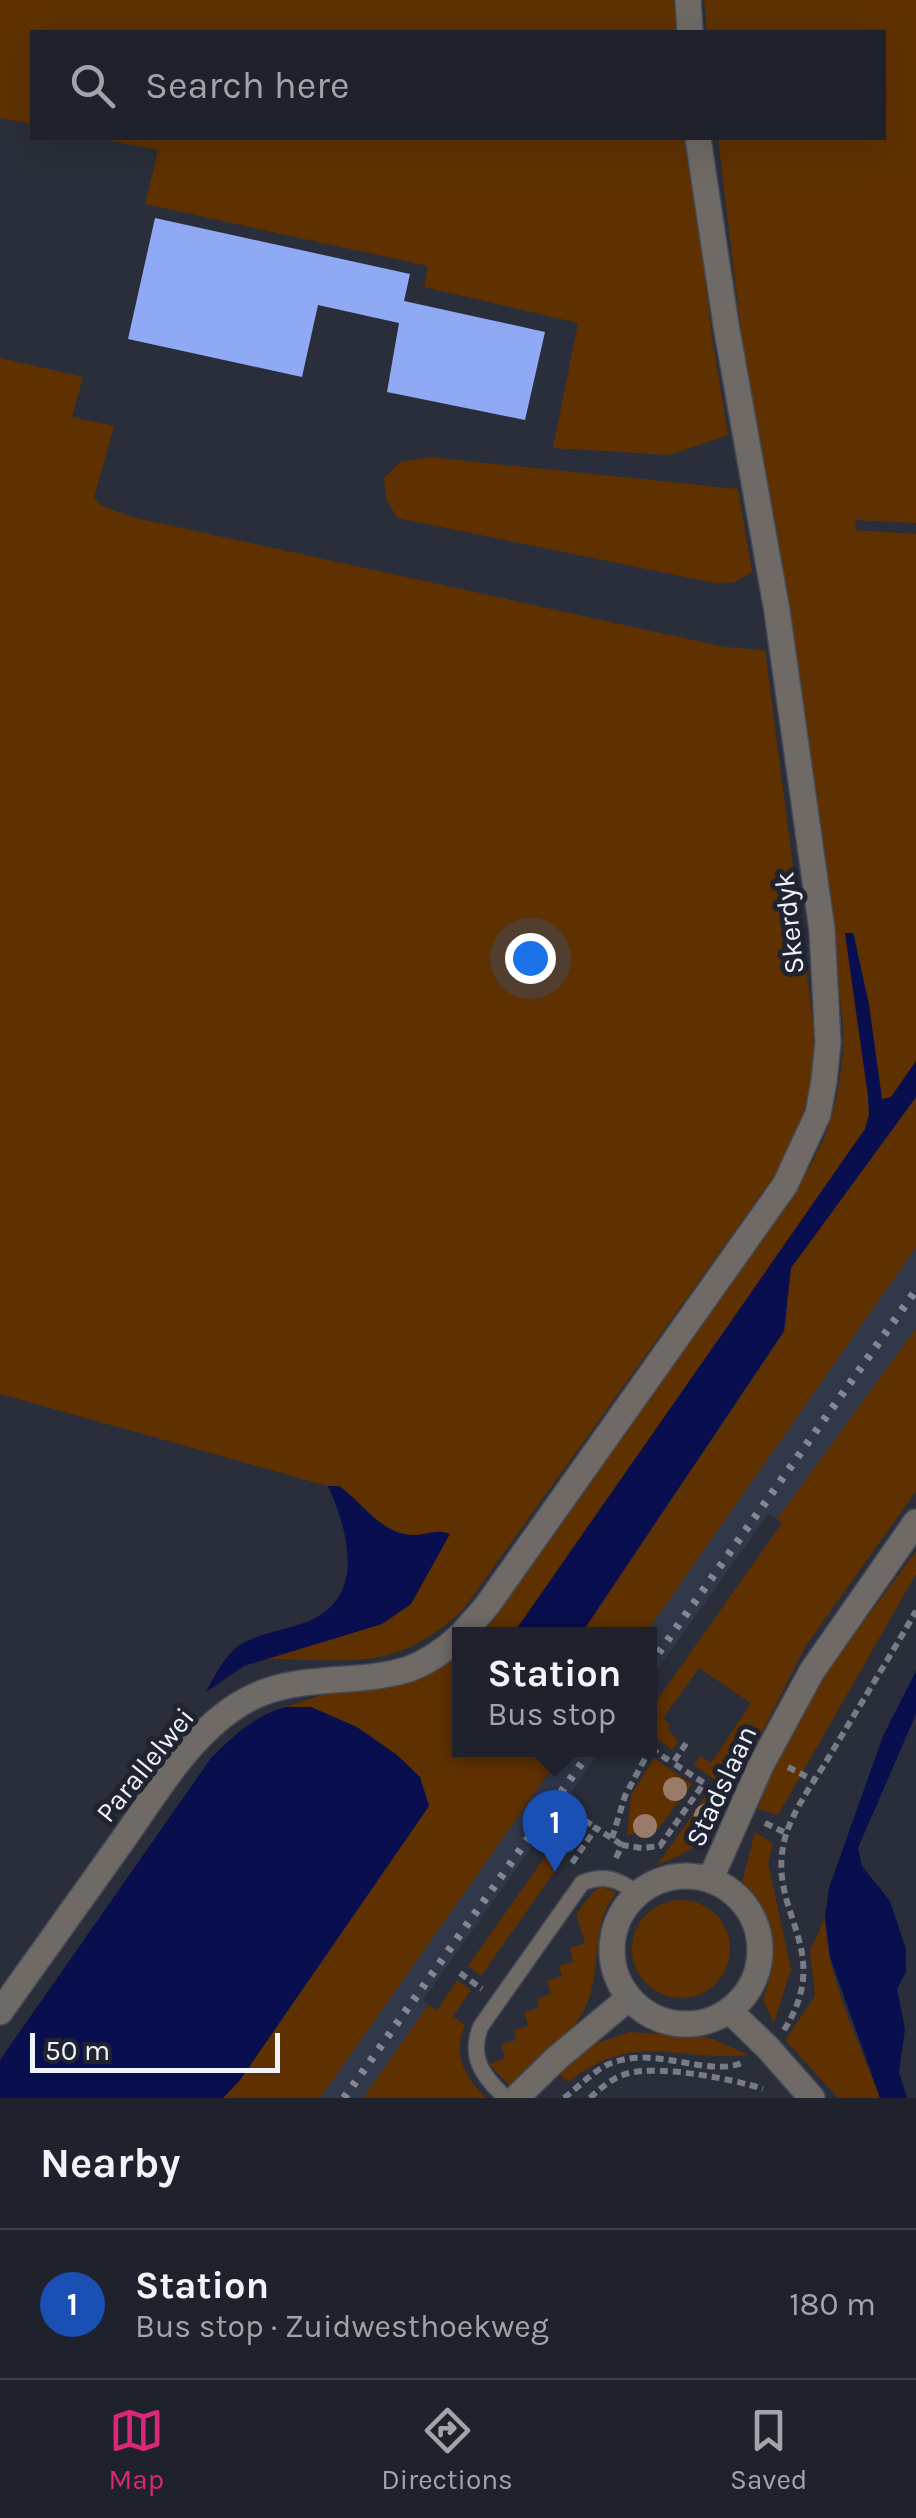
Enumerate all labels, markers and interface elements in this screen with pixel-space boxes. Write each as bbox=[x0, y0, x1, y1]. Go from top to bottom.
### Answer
search box bbox=[30, 30, 886, 140]
icon: search bbox=[65, 58, 120, 113]
text: Search here bbox=[145, 63, 349, 108]
street label: Skerdyk bbox=[767, 870, 811, 976]
your location bbox=[505, 933, 556, 984]
popup bbox=[452, 1627, 657, 1757]
text: Station bbox=[487, 1651, 622, 1696]
text: Bus stop bbox=[487, 1696, 616, 1733]
street label: Parallelwei bbox=[89, 1701, 201, 1829]
street label: Stadslaan bbox=[679, 1720, 763, 1852]
pin: 1 bbox=[522, 1790, 588, 1872]
scale bar bbox=[30, 2028, 280, 2072]
text: 50 m bbox=[45, 2034, 110, 2067]
text: Nearby bbox=[40, 2138, 180, 2188]
text: Station bbox=[135, 2263, 269, 2308]
text: 1 bbox=[67, 2286, 78, 2323]
text: 180 m bbox=[789, 2286, 876, 2323]
text: Bus stop · Zuidwesthoekweg bbox=[135, 2308, 549, 2345]
tab: Map bbox=[109, 2403, 164, 2496]
tab: Directions bbox=[381, 2403, 513, 2496]
tab: Saved bbox=[730, 2403, 807, 2496]

